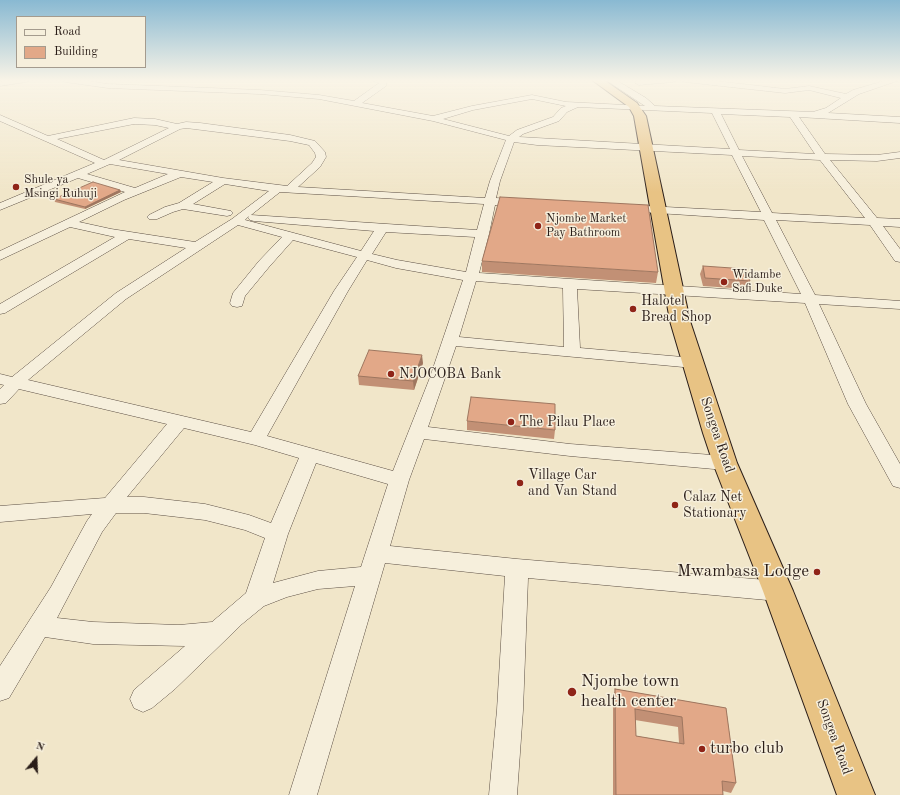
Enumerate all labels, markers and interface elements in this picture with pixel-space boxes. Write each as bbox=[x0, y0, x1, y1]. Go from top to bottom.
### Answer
legend bbox=[16, 16, 146, 68]
text: Road bbox=[54, 26, 81, 38]
text: Building bbox=[54, 46, 98, 58]
place label: Shule ya Msingi Ruhuji bbox=[24, 173, 97, 201]
marker: Shule ya Msingi Ruhuji bbox=[11, 182, 21, 192]
place label: Njombe Market Pay Bathroom bbox=[546, 212, 626, 240]
marker: Njombe Market Pay Bathroom bbox=[533, 221, 543, 231]
place label: Widambe Safi Duke bbox=[732, 268, 783, 296]
marker: Widambe Safi Duke bbox=[719, 277, 729, 287]
place label: Halotel Bread Shop bbox=[641, 293, 711, 326]
marker: Halotel Bread Shop bbox=[628, 304, 638, 314]
place label: NJOCOBA Bank bbox=[399, 366, 501, 382]
marker: NJOCOBA Bank bbox=[386, 369, 396, 379]
street label: Songea Road bbox=[696, 395, 738, 475]
place label: The Pilau Place bbox=[519, 414, 615, 430]
marker: The Pilau Place bbox=[506, 417, 516, 427]
place label: Village Car and Van Stand bbox=[528, 467, 617, 500]
marker: Village Car and Van Stand bbox=[515, 478, 525, 488]
place label: Calaz Net Stationary bbox=[683, 489, 747, 522]
marker: Calaz Net Stationary bbox=[670, 500, 680, 510]
place label: Mwambasa Lodge bbox=[677, 562, 809, 582]
marker: Mwambasa Lodge bbox=[812, 567, 822, 577]
place label: Njombe town health center bbox=[581, 672, 679, 712]
marker: Njombe town health center bbox=[566, 686, 578, 698]
street label: Songea Road bbox=[813, 697, 855, 777]
north arrow bbox=[16, 739, 56, 779]
place label: turbo club bbox=[710, 739, 784, 759]
text: N bbox=[34, 741, 46, 754]
marker: turbo club bbox=[697, 744, 707, 754]

